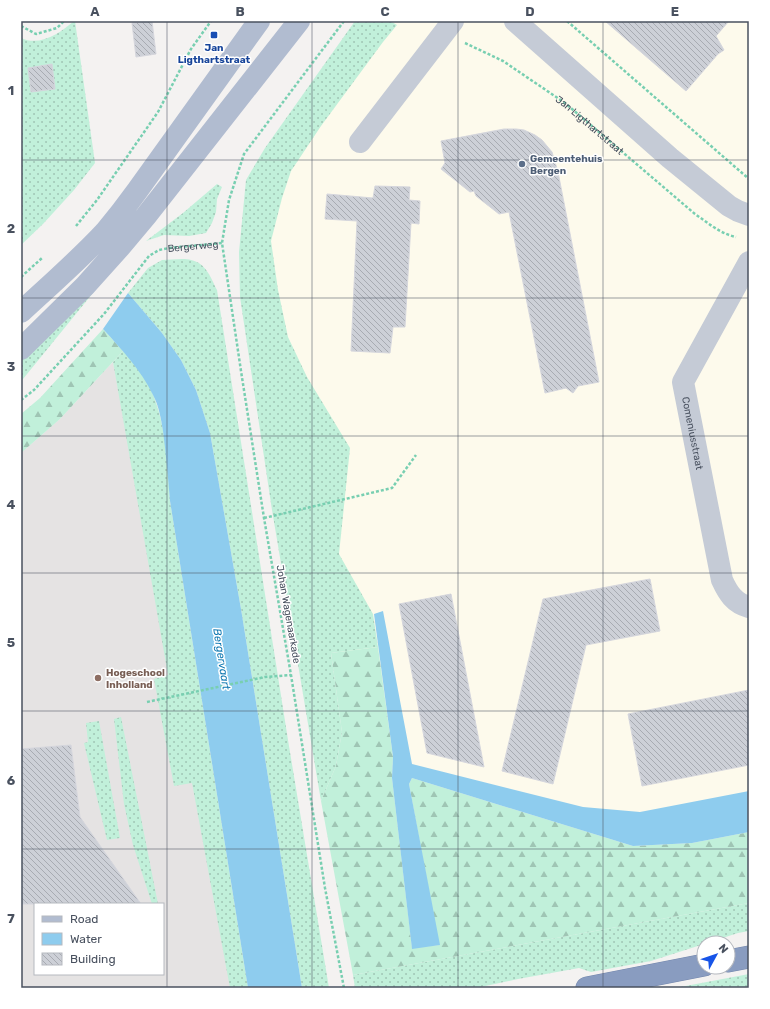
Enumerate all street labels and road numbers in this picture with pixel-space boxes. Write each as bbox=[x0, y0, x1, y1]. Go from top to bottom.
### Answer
street label: Jan Ligthartstraat bbox=[553, 93, 626, 158]
street label: Bergerweg bbox=[167, 238, 219, 255]
street label: Comeniusstraat bbox=[679, 396, 705, 471]
street label: Johan Wagenaarkade bbox=[273, 564, 303, 665]

